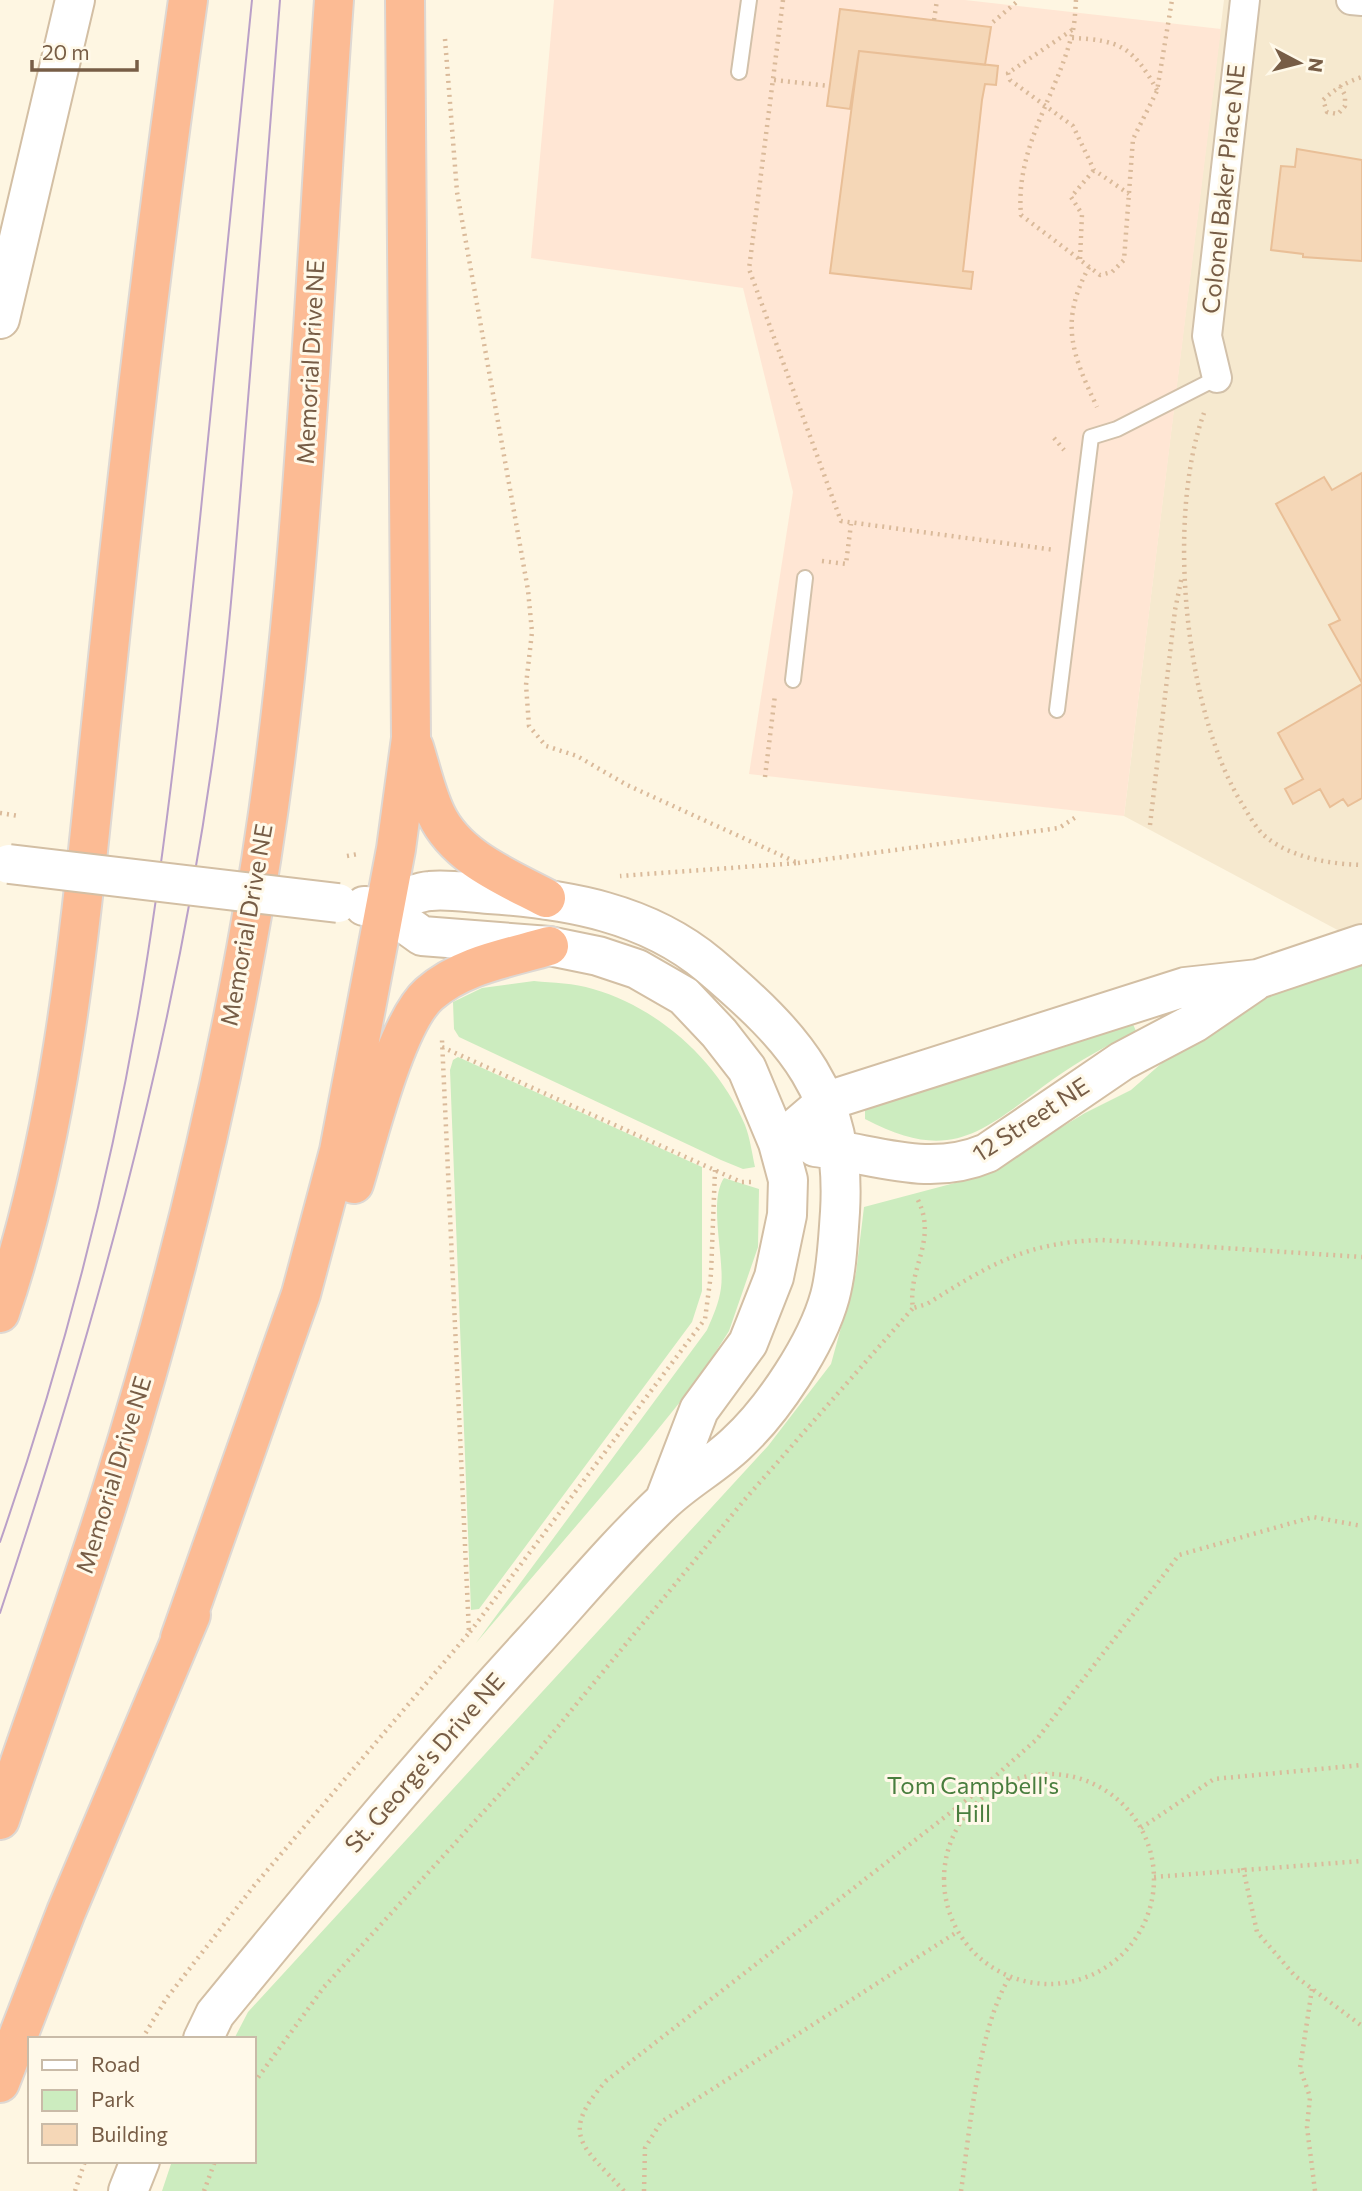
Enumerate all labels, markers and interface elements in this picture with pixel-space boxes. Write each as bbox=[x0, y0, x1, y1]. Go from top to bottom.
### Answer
scale bar bbox=[32, 28, 136, 72]
north arrow bbox=[1264, 28, 1334, 98]
text: 20 m bbox=[42, 39, 90, 64]
text: N bbox=[1304, 57, 1329, 74]
street label: Colonel Baker Place NE bbox=[1195, 63, 1250, 315]
street label: Memorial Drive NE bbox=[290, 259, 329, 465]
street label: Memorial Drive NE bbox=[213, 821, 278, 1028]
street label: 12 Street NE bbox=[967, 1070, 1094, 1167]
street label: Memorial Drive NE bbox=[69, 1372, 156, 1577]
street label: St. George's Drive NE bbox=[338, 1666, 510, 1858]
park label: Tom Campbell's Hill bbox=[887, 1770, 1059, 1827]
legend bbox=[28, 2037, 256, 2163]
text: Road bbox=[91, 2051, 140, 2076]
text: Park bbox=[91, 2086, 135, 2111]
text: Building bbox=[91, 2121, 168, 2146]

